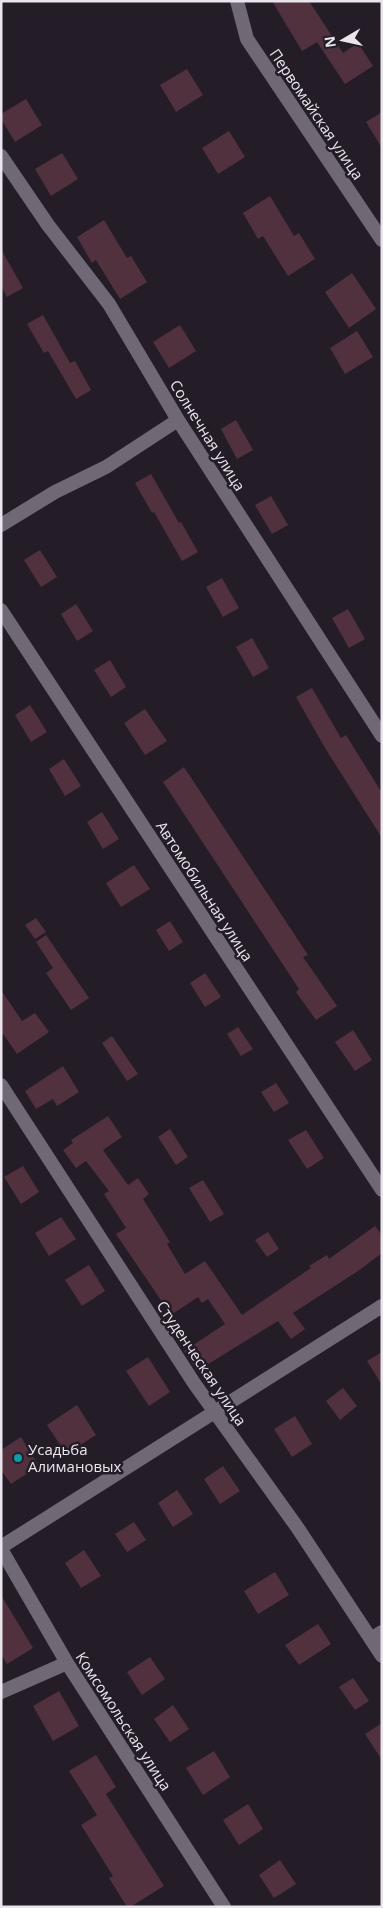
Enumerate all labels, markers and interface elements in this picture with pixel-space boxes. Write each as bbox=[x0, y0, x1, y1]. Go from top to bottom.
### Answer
north arrow bbox=[318, 15, 368, 65]
text: N bbox=[319, 35, 340, 49]
street label: Первомайская улица bbox=[266, 45, 368, 183]
street label: Солнечная улица bbox=[166, 376, 250, 494]
street label: Автомобильная улица bbox=[152, 817, 258, 965]
street label: Студенческая улица bbox=[153, 1297, 251, 1429]
place label: Усадьба Алимановых bbox=[28, 1439, 122, 1476]
marker: Усадьба Алимановых bbox=[12, 1452, 24, 1464]
street label: Комсомольская улица bbox=[72, 1648, 176, 1794]

